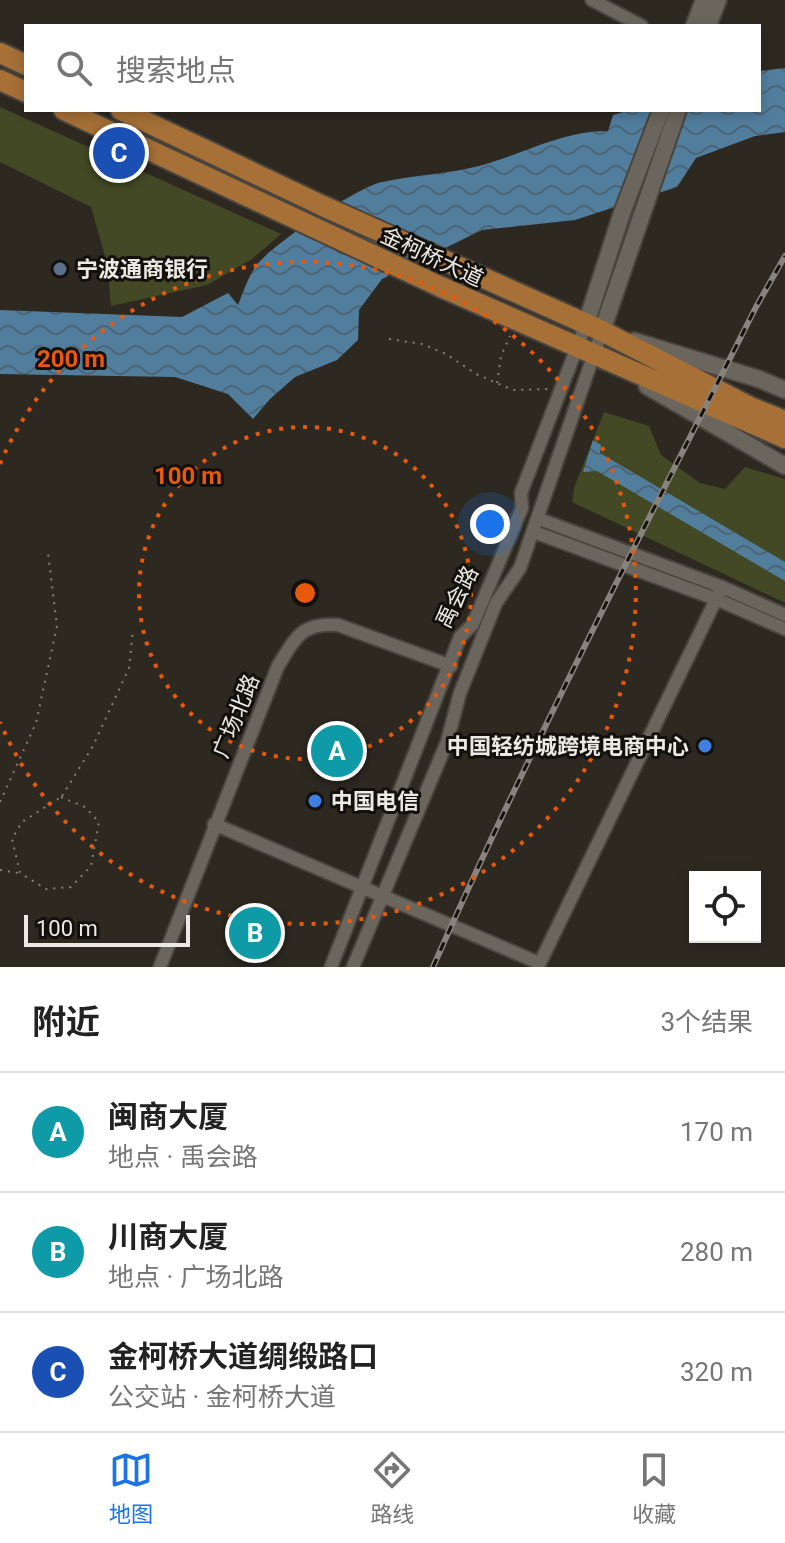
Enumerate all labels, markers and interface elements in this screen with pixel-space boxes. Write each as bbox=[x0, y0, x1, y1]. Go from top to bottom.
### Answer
search box bbox=[24, 24, 761, 112]
icon: search bbox=[52, 46, 96, 90]
text: 搜索地点 bbox=[116, 53, 236, 88]
pin: C bbox=[93, 123, 145, 183]
street label: 金柯桥大道 bbox=[377, 222, 487, 292]
place label: 宁波通商银行 bbox=[76, 257, 208, 282]
marker: 宁波通商银行 bbox=[51, 260, 69, 278]
text: 200 m bbox=[37, 345, 105, 373]
text: 100 m bbox=[154, 462, 222, 490]
your location bbox=[470, 504, 510, 544]
street label: 禹会路 bbox=[431, 562, 483, 632]
centre of rings bbox=[291, 579, 319, 607]
street label: 广场北路 bbox=[208, 671, 264, 761]
pin: A bbox=[311, 721, 363, 781]
place label: 中国轻纺城跨境电商中心 bbox=[447, 734, 689, 759]
marker: 中国轻纺城跨境电商中心 bbox=[696, 737, 714, 755]
place label: 中国电信 bbox=[331, 789, 419, 814]
marker: 中国电信 bbox=[306, 792, 324, 810]
map controls bbox=[689, 871, 761, 943]
button: locate bbox=[689, 871, 761, 943]
pin: B bbox=[229, 903, 281, 963]
scale bar bbox=[24, 911, 190, 947]
text: 100 m bbox=[36, 916, 98, 941]
text: 附近 bbox=[32, 1002, 100, 1042]
text: 3个结果 bbox=[660, 1007, 753, 1037]
text: 闽商大厦 bbox=[108, 1099, 228, 1134]
text: A bbox=[49, 1117, 67, 1147]
text: 170 m bbox=[680, 1117, 753, 1147]
text: 地点 · 禹会路 bbox=[108, 1142, 258, 1172]
text: 川商大厦 bbox=[108, 1219, 228, 1254]
text: B bbox=[50, 1237, 66, 1267]
text: 280 m bbox=[680, 1237, 753, 1267]
text: 地点 · 广场北路 bbox=[108, 1262, 284, 1292]
text: 金柯桥大道绸缎路口 bbox=[108, 1339, 378, 1374]
text: C bbox=[49, 1357, 67, 1387]
text: 320 m bbox=[680, 1357, 753, 1387]
text: 公交站 · 金柯桥大道 bbox=[108, 1382, 336, 1412]
tab: 地图 bbox=[109, 1448, 153, 1528]
tab: 路线 bbox=[370, 1448, 414, 1528]
tab: 收藏 bbox=[632, 1448, 676, 1528]

